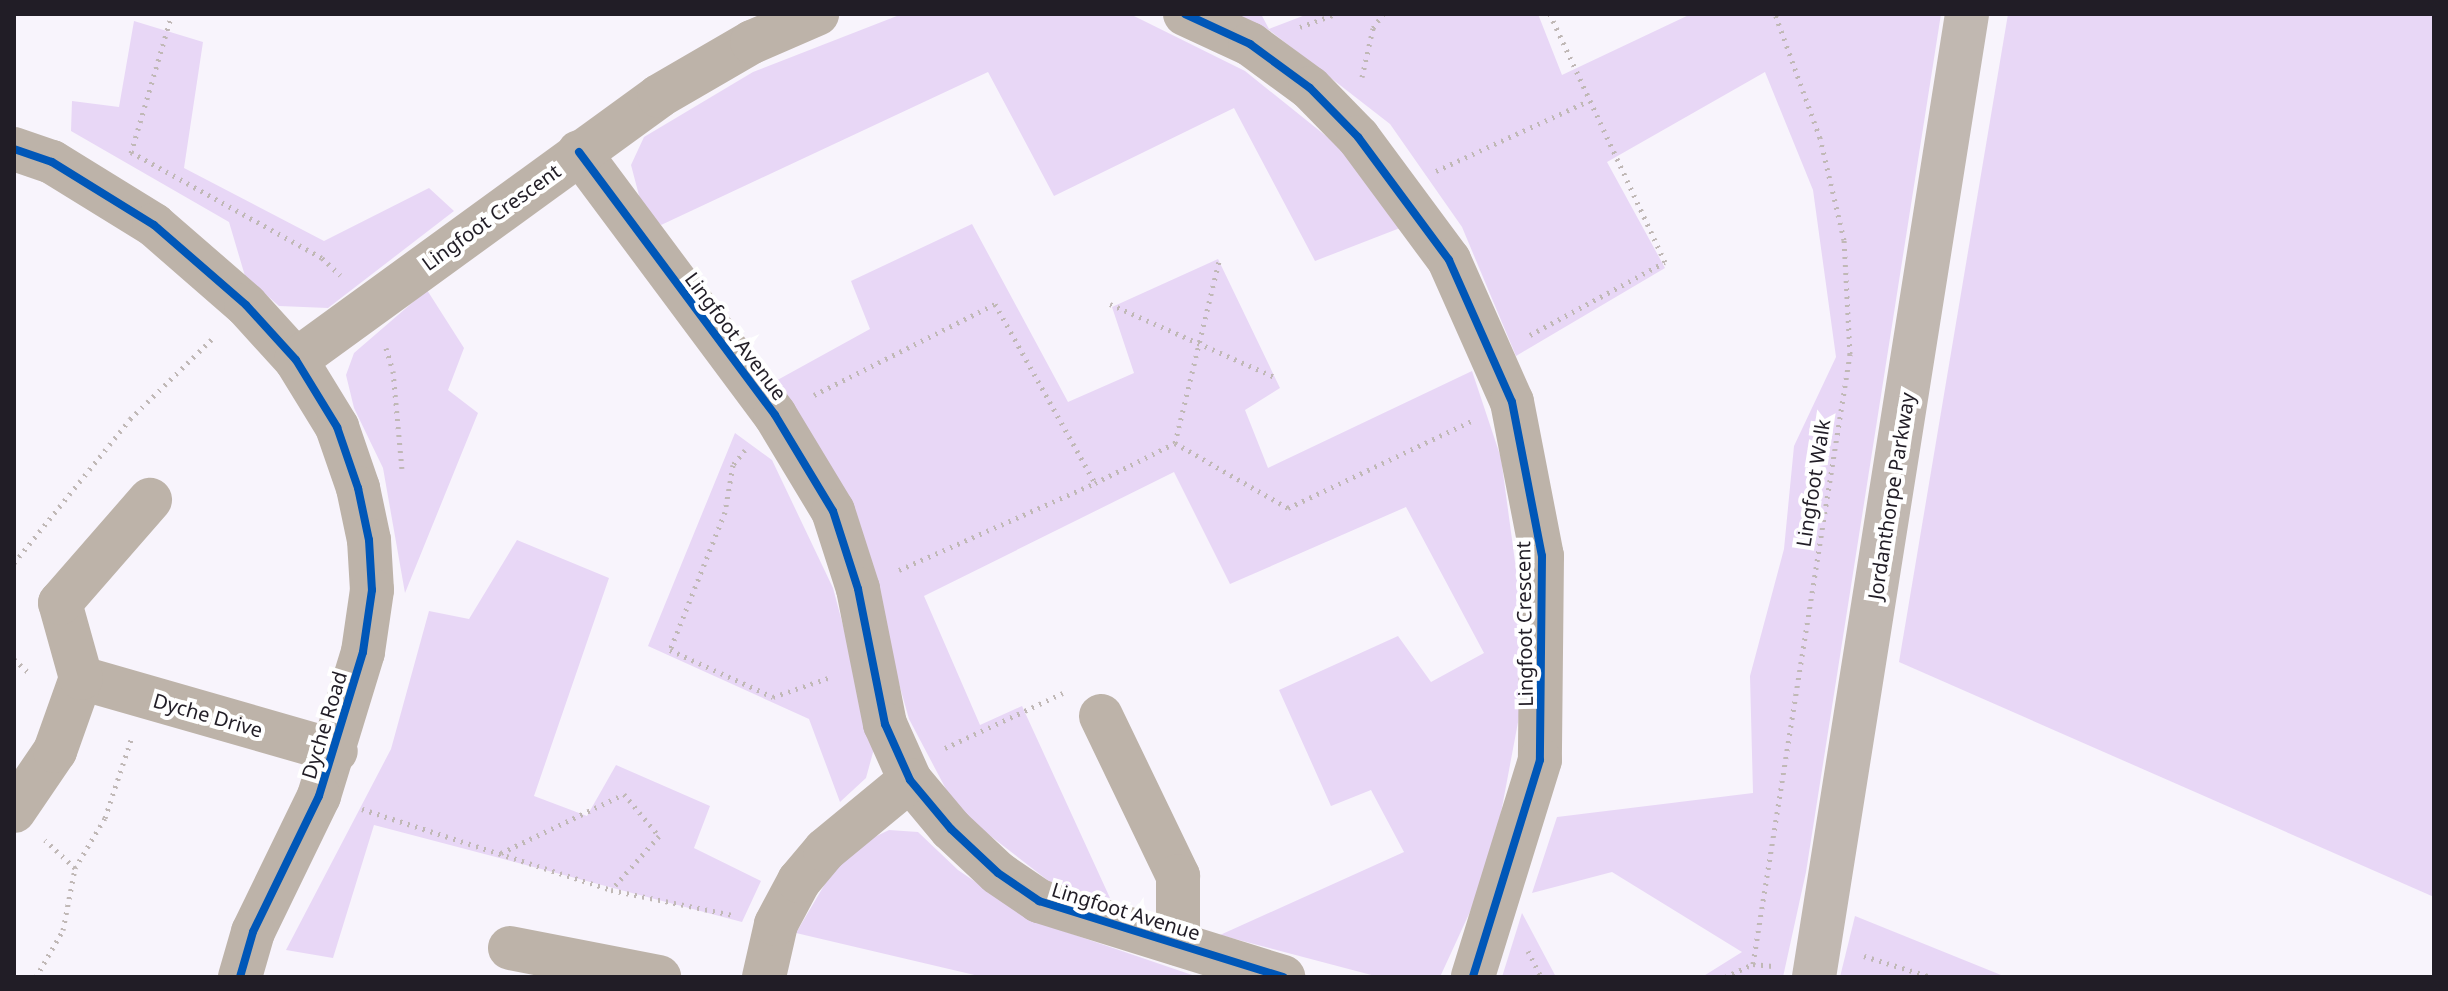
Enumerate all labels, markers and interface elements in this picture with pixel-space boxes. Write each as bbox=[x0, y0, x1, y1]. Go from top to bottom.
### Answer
street label: Lingfoot Crescent bbox=[417, 159, 565, 275]
street label: Lingfoot Avenue bbox=[680, 267, 792, 405]
street label: Jordanthorpe Parkway bbox=[1863, 391, 1919, 601]
street label: Lingfoot Walk bbox=[1791, 417, 1835, 549]
street label: Lingfoot Crescent bbox=[1511, 541, 1537, 707]
street label: Dyche Road bbox=[296, 668, 352, 782]
street label: Dyche Drive bbox=[151, 688, 265, 742]
street label: Lingfoot Avenue bbox=[1049, 877, 1203, 945]

